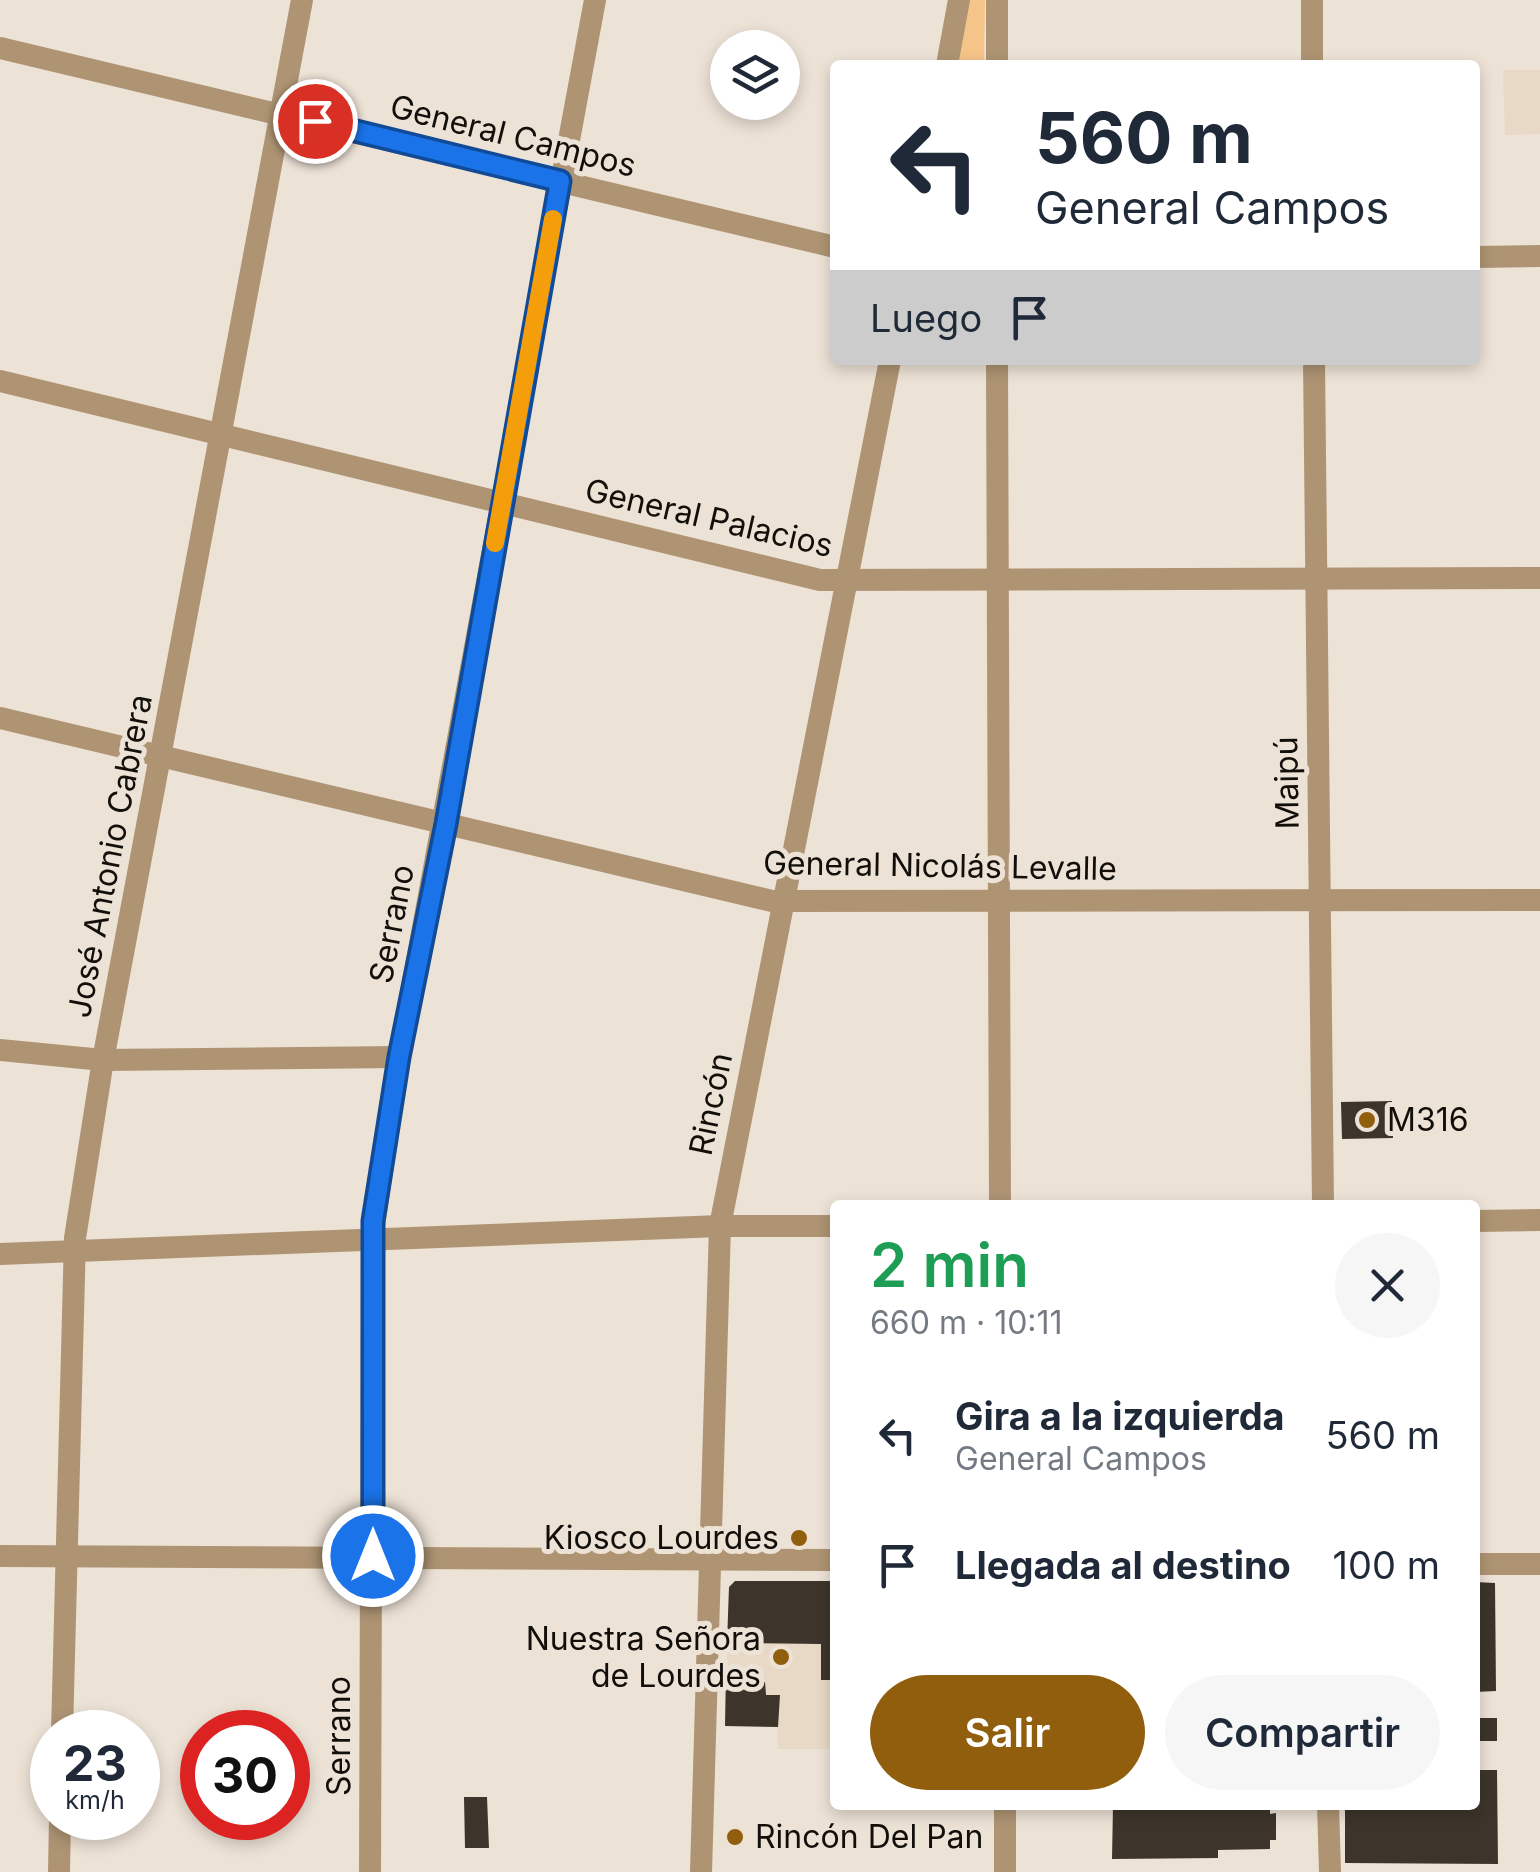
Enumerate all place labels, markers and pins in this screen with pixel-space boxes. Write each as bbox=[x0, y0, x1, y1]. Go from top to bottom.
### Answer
pin bbox=[273, 79, 358, 164]
place label: M316 bbox=[1387, 1100, 1469, 1139]
marker: M316 bbox=[1356, 1109, 1378, 1131]
place label: Kiosco Lourdes bbox=[544, 1518, 779, 1557]
marker: Kiosco Lourdes bbox=[788, 1527, 810, 1549]
place label: Nuestra Señora de Lourdes bbox=[526, 1619, 761, 1695]
marker: Nuestra Señora de Lourdes bbox=[770, 1646, 792, 1668]
place label: Rincón Del Pan bbox=[755, 1817, 983, 1856]
marker: Rincón Del Pan bbox=[724, 1826, 746, 1848]

